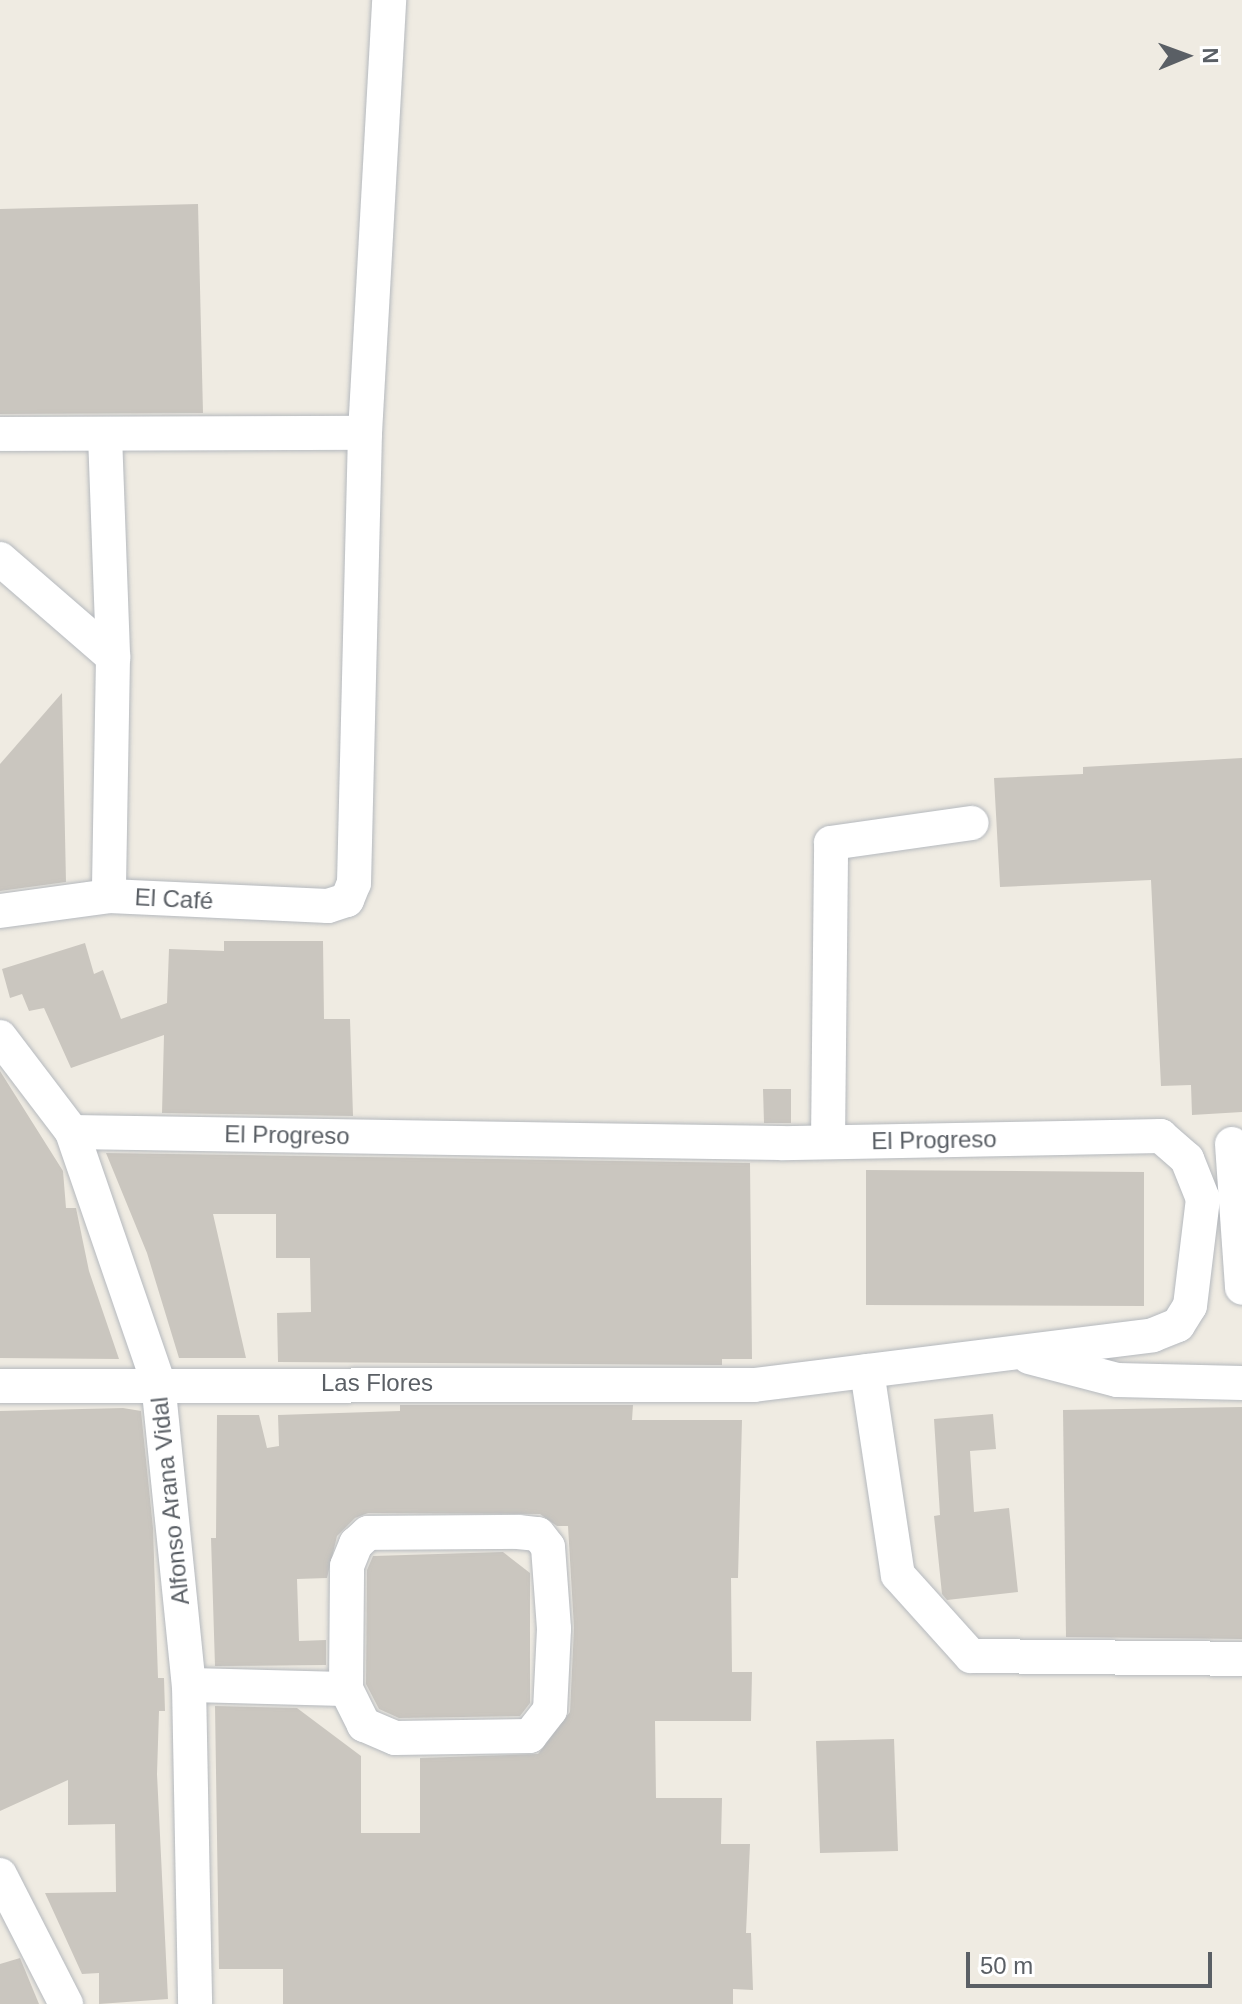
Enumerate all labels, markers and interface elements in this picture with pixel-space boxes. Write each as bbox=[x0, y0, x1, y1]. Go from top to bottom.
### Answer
north arrow bbox=[1146, 16, 1226, 96]
text: N bbox=[1198, 47, 1223, 64]
street label: El Café bbox=[134, 883, 214, 915]
street label: El Progreso bbox=[224, 1120, 350, 1150]
street label: El Progreso bbox=[871, 1125, 997, 1155]
street label: Las Flores bbox=[321, 1369, 433, 1397]
street label: Alfonso Arana Vidal bbox=[145, 1395, 195, 1607]
scale bar bbox=[970, 1936, 1216, 1986]
text: 50 m bbox=[980, 1952, 1033, 1979]

